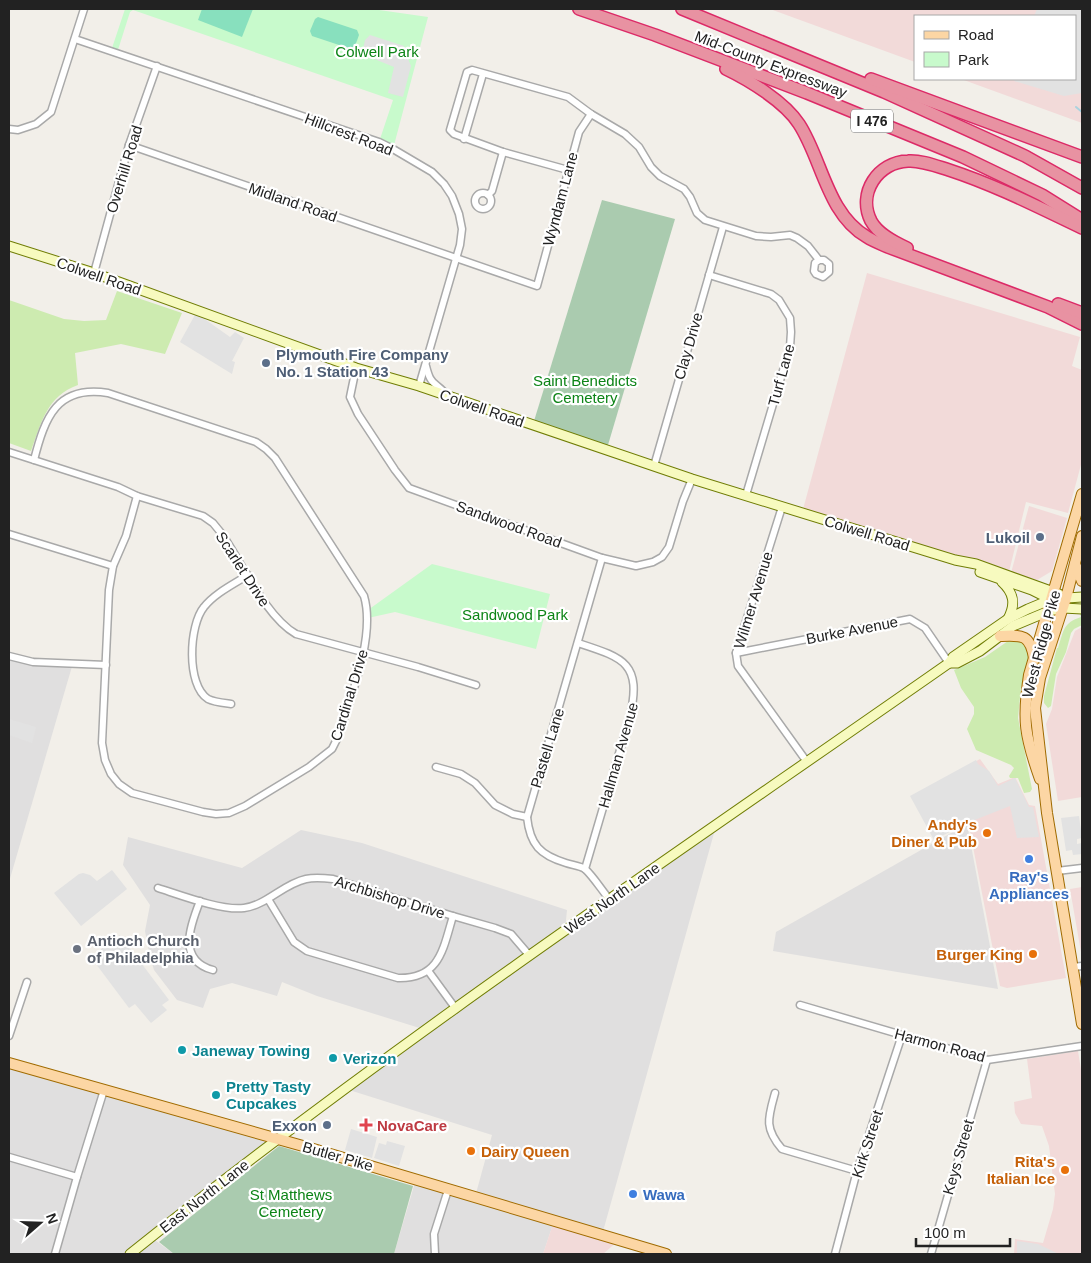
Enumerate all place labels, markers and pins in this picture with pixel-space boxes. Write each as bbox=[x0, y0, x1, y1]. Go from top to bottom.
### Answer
place label: Plymouth Fire Company No. 1 Station 43 bbox=[276, 346, 449, 380]
marker: Plymouth Fire Company No. 1 Station 43 bbox=[260, 357, 272, 369]
place label: Lukoil bbox=[986, 529, 1030, 546]
marker: Lukoil bbox=[1034, 531, 1046, 543]
place label: Andy's Diner & Pub bbox=[891, 816, 977, 850]
marker: Andy's Diner & Pub bbox=[981, 827, 993, 839]
marker: Ray's Appliances bbox=[1023, 853, 1035, 865]
place label: Ray's Appliances bbox=[989, 868, 1069, 902]
place label: Antioch Church of Philadelphia bbox=[87, 932, 200, 966]
marker: Antioch Church of Philadelphia bbox=[71, 943, 83, 955]
place label: Burger King bbox=[936, 946, 1023, 963]
marker: Burger King bbox=[1027, 948, 1039, 960]
place label: Janeway Towing bbox=[192, 1042, 310, 1059]
marker: Janeway Towing bbox=[176, 1044, 188, 1056]
place label: Verizon bbox=[343, 1050, 396, 1067]
marker: Verizon bbox=[327, 1052, 339, 1064]
place label: Pretty Tasty Cupcakes bbox=[226, 1078, 311, 1112]
marker: Pretty Tasty Cupcakes bbox=[210, 1089, 222, 1101]
place label: Exxon bbox=[272, 1117, 317, 1134]
place label: NovaCare bbox=[377, 1117, 447, 1134]
marker: NovaCare bbox=[359, 1118, 373, 1132]
marker: Exxon bbox=[321, 1119, 333, 1131]
place label: Dairy Queen bbox=[481, 1143, 569, 1160]
marker: Dairy Queen bbox=[465, 1145, 477, 1157]
place label: Rita's Italian Ice bbox=[987, 1153, 1055, 1187]
marker: Rita's Italian Ice bbox=[1059, 1164, 1071, 1176]
place label: Wawa bbox=[643, 1186, 686, 1203]
marker: Wawa bbox=[627, 1188, 639, 1200]

